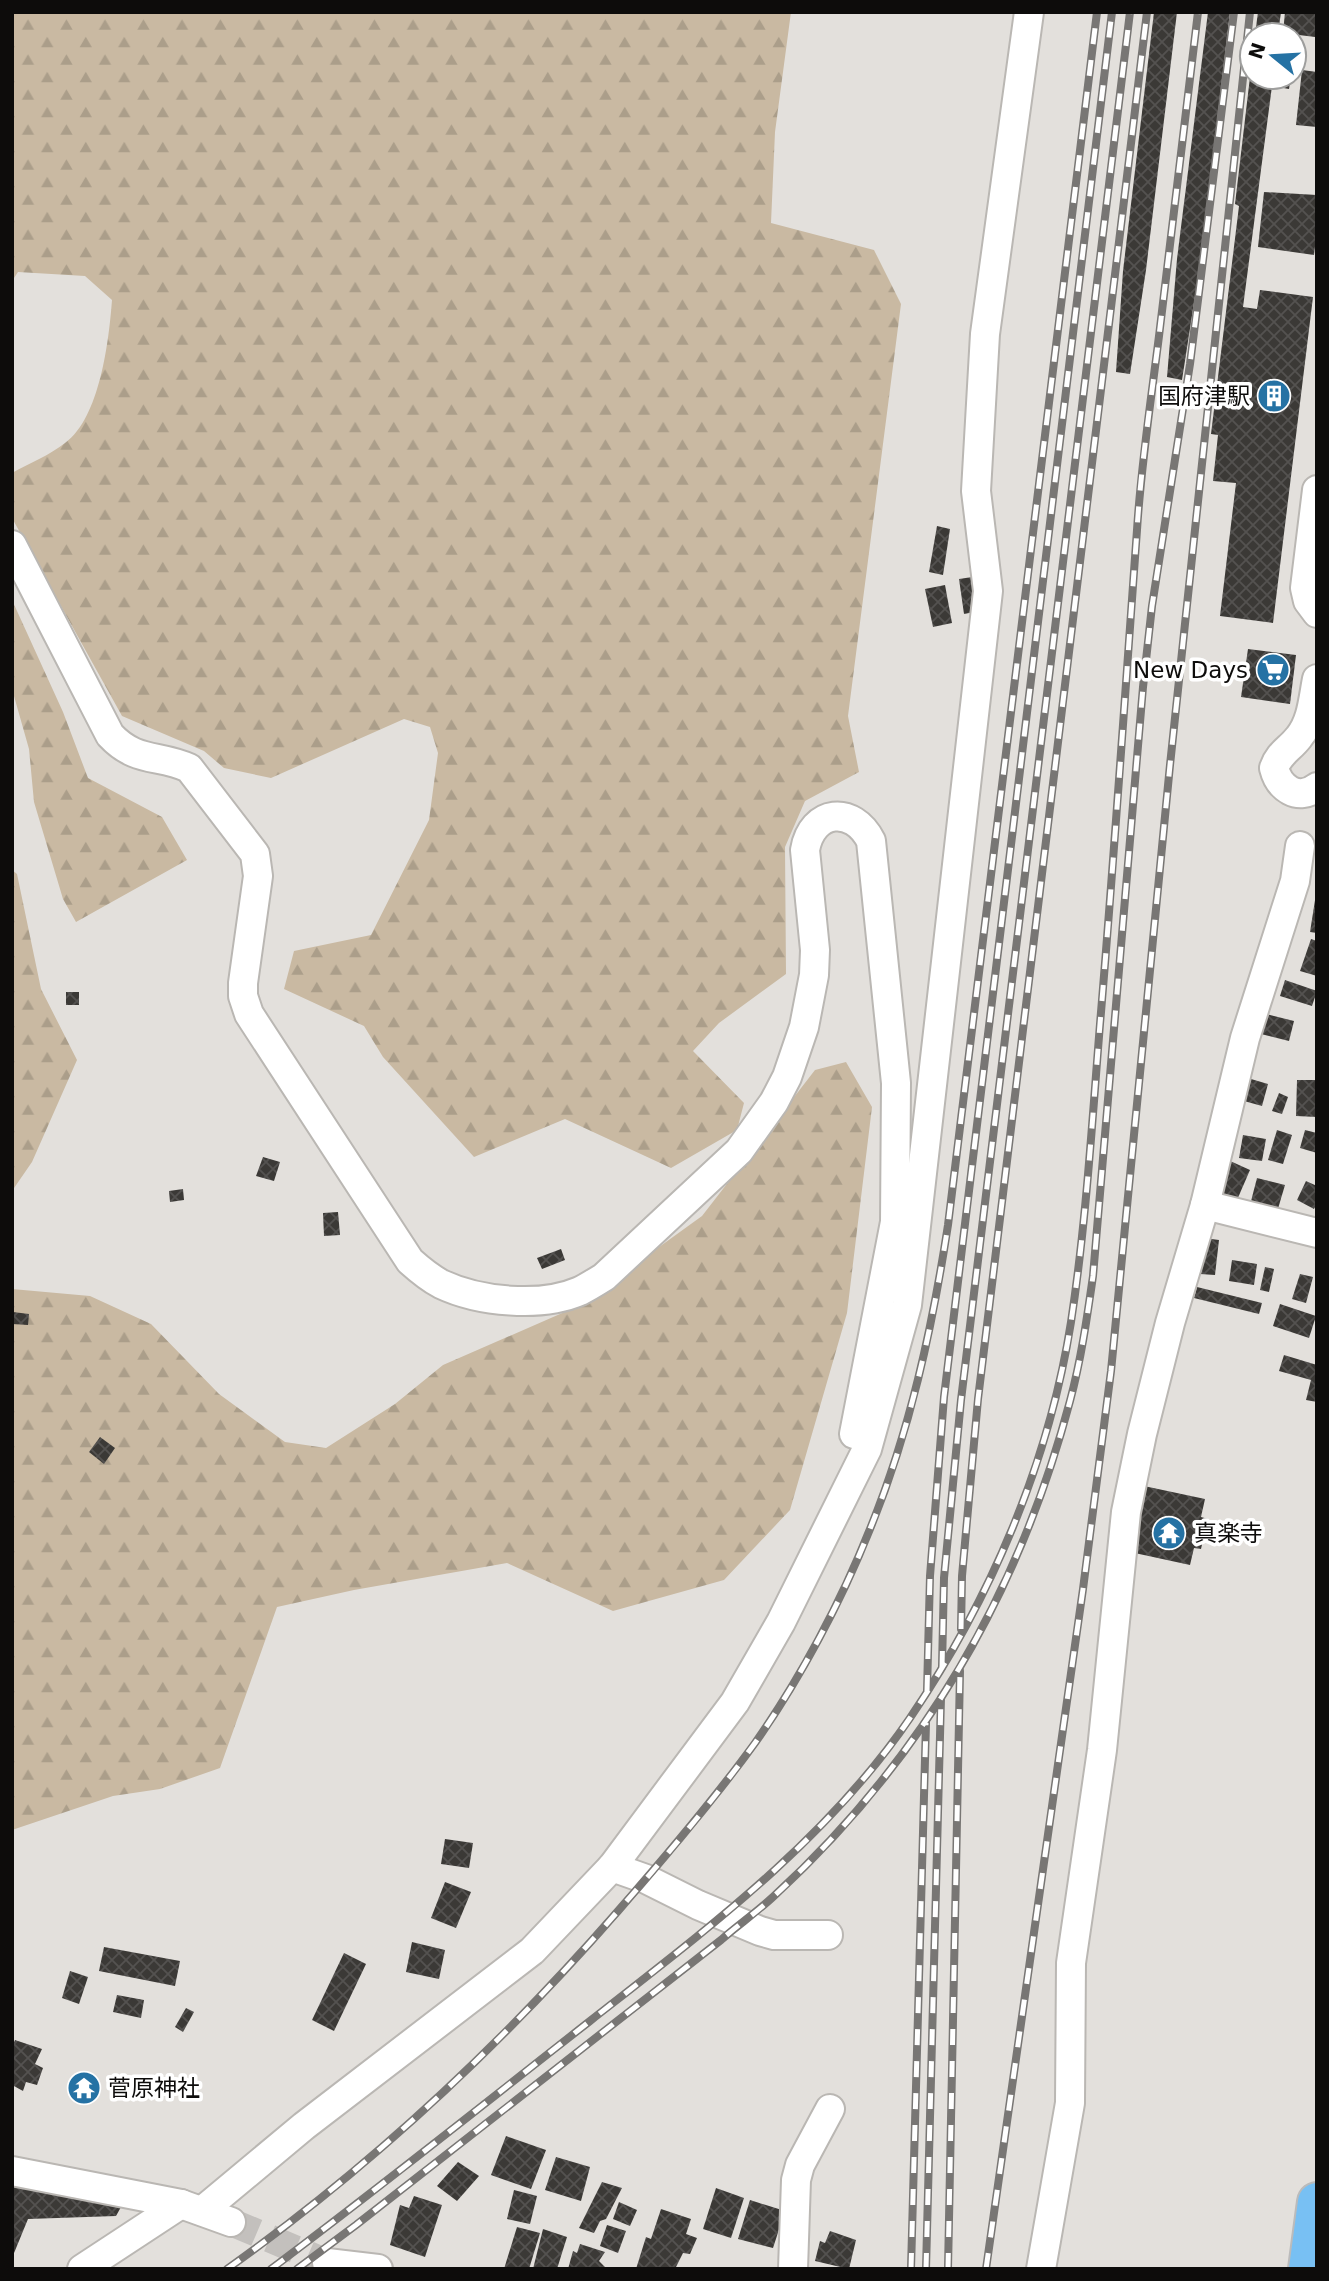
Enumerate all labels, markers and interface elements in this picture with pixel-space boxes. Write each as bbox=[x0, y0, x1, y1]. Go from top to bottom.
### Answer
north arrow bbox=[1238, 21, 1308, 91]
text: N bbox=[1244, 40, 1270, 62]
building icon: 国府津駅 bbox=[1255, 377, 1293, 415]
place label: 国府津駅 bbox=[1158, 383, 1250, 409]
supermarket icon: New Days bbox=[1254, 651, 1292, 689]
place label: New Days bbox=[1133, 657, 1248, 683]
temple icon: 真楽寺 bbox=[1150, 1514, 1188, 1552]
place label: 真楽寺 bbox=[1194, 1520, 1263, 1546]
temple icon: 菅原神社 bbox=[65, 2069, 103, 2107]
place label: 菅原神社 bbox=[108, 2075, 200, 2101]

